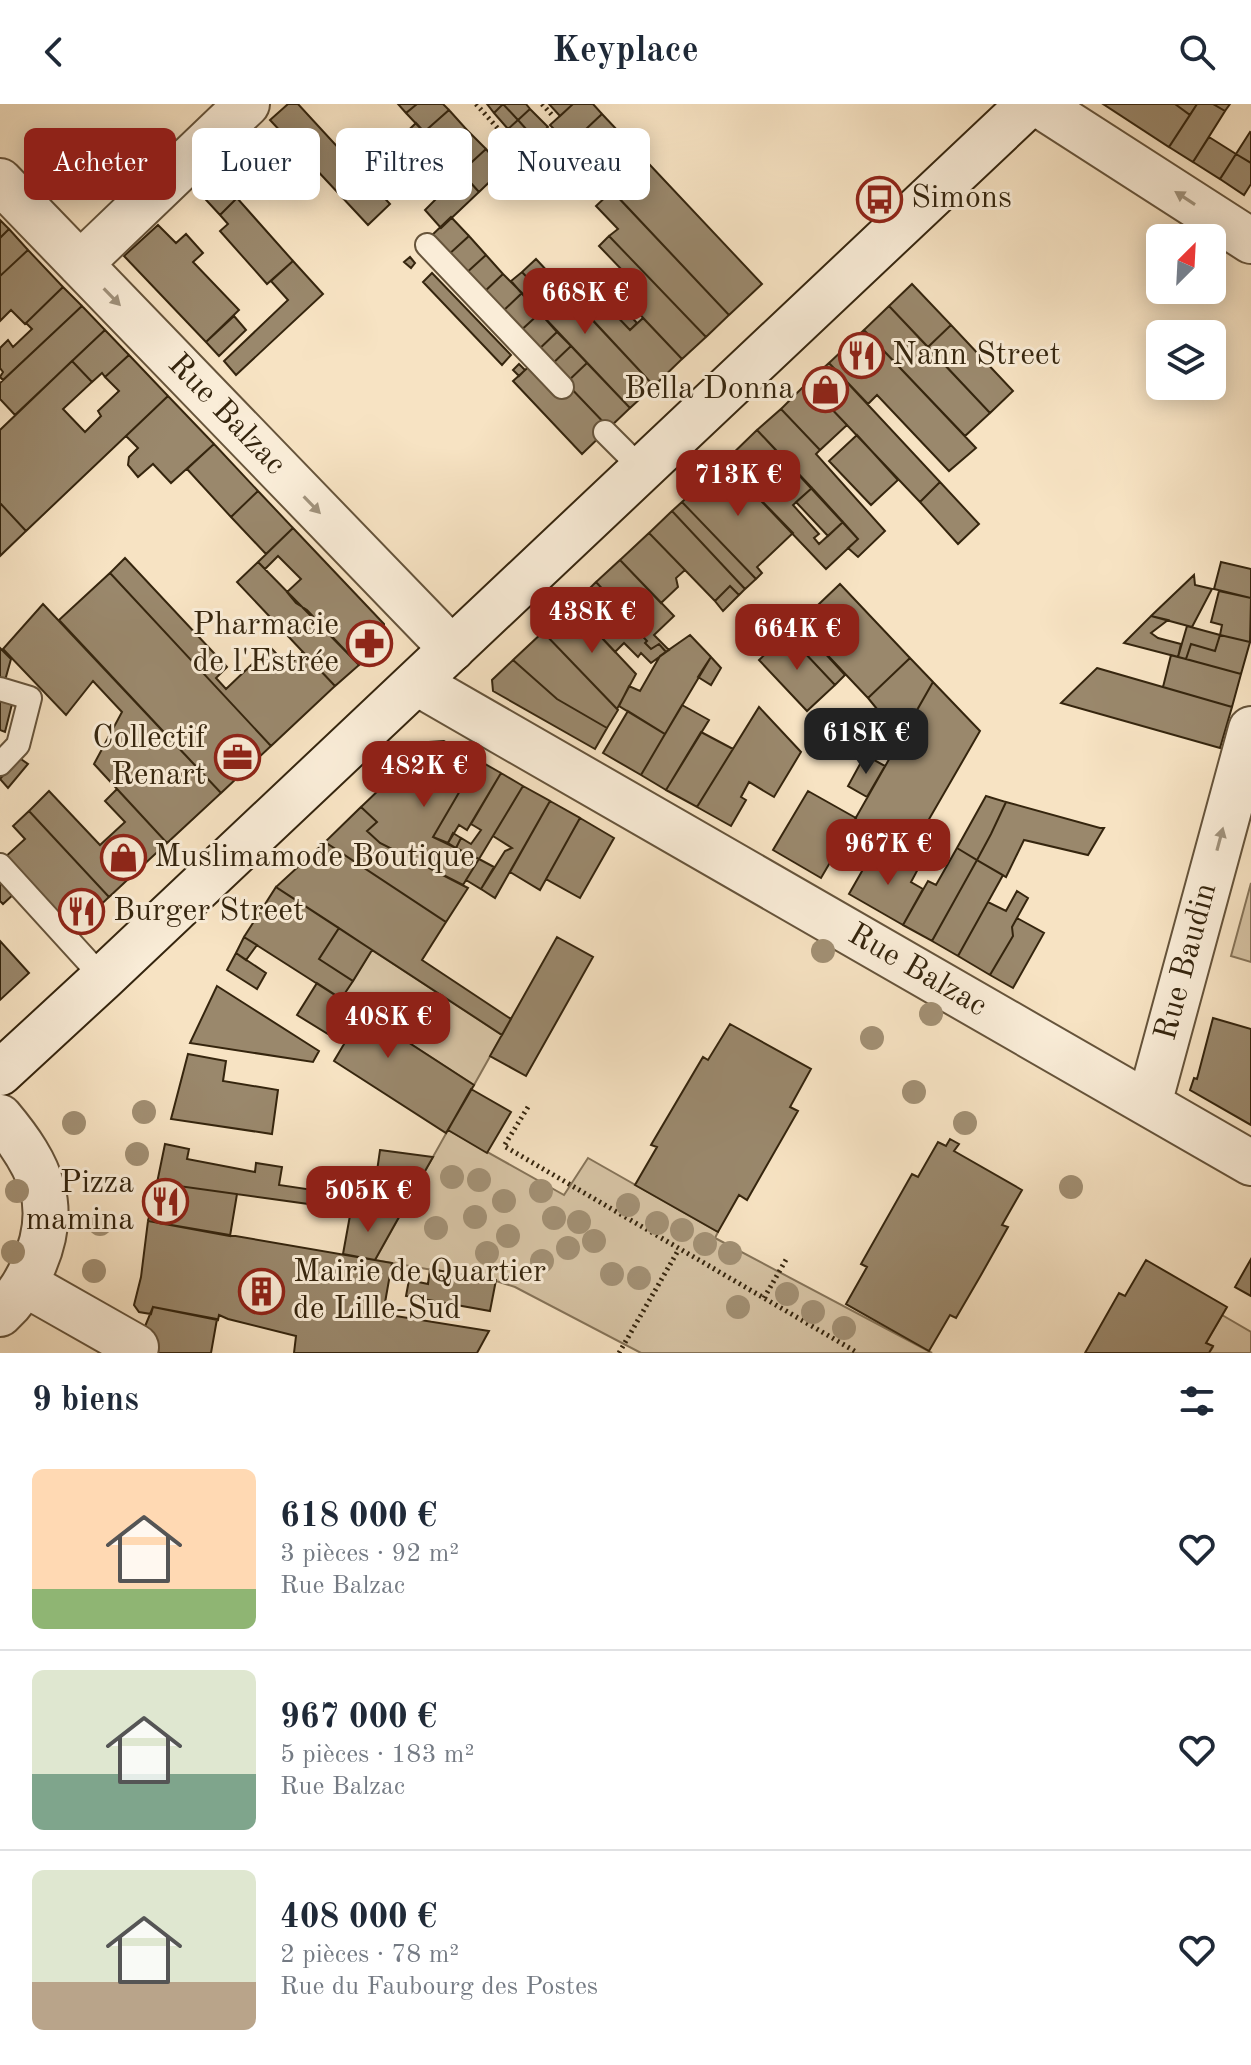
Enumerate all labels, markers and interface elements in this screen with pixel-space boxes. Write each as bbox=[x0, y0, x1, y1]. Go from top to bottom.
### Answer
icon: back bbox=[32, 30, 76, 74]
icon: search bbox=[1175, 30, 1219, 74]
text: Keyplace bbox=[552, 34, 699, 70]
chip: Acheter bbox=[24, 128, 176, 200]
chip: Louer bbox=[192, 128, 320, 200]
chip: Filtres bbox=[336, 128, 472, 200]
chip: Nouveau bbox=[488, 128, 650, 200]
bus stop icon: Simons bbox=[856, 175, 904, 223]
place label: Simons bbox=[911, 183, 1012, 215]
one-way arrow bbox=[1175, 191, 1196, 206]
north arrow bbox=[1146, 224, 1226, 304]
map controls bbox=[1146, 224, 1226, 400]
pin: 668K € bbox=[520, 268, 650, 336]
text: 668K € bbox=[541, 281, 629, 307]
one-way arrow bbox=[103, 288, 121, 307]
button: layers bbox=[1146, 320, 1226, 400]
restaurant icon: Nann Street bbox=[837, 332, 885, 380]
place label: Nann Street bbox=[892, 340, 1061, 372]
street label: Rue Balzac bbox=[161, 348, 291, 482]
shop icon: Bella Donna bbox=[801, 366, 849, 414]
place label: Bella Donna bbox=[624, 374, 794, 406]
pin: 713K € bbox=[673, 450, 803, 518]
text: 713K € bbox=[694, 463, 782, 489]
one-way arrow bbox=[303, 495, 321, 514]
pin: 438K € bbox=[527, 587, 657, 655]
text: 438K € bbox=[548, 600, 636, 626]
pin: 664K € bbox=[732, 604, 862, 672]
place label: Pharmacie de l'Estrée bbox=[192, 610, 339, 679]
text: 664K € bbox=[753, 617, 841, 643]
pharmacy icon: Pharmacie de l'Estrée bbox=[346, 620, 394, 668]
pin: 618K € bbox=[801, 708, 931, 776]
text: 618K € bbox=[822, 721, 910, 747]
place label: Collectif Renart bbox=[92, 723, 207, 792]
office icon: Collectif Renart bbox=[213, 733, 261, 781]
pin: 482K € bbox=[359, 741, 489, 809]
text: 482K € bbox=[380, 754, 468, 780]
pin: 967K € bbox=[823, 819, 953, 887]
one-way arrow bbox=[1214, 827, 1226, 852]
text: 967K € bbox=[844, 832, 932, 858]
shop icon: Muslimamode Boutique bbox=[99, 834, 147, 882]
place label: Muslimamode Boutique bbox=[154, 842, 475, 874]
street label: Rue Baudin bbox=[1151, 880, 1223, 1044]
restaurant icon: Burger Street bbox=[58, 888, 106, 936]
place label: Burger Street bbox=[113, 896, 304, 928]
street label: Rue Balzac bbox=[842, 919, 992, 1023]
pin: 408K € bbox=[323, 992, 453, 1060]
text: 408K € bbox=[344, 1005, 432, 1031]
pin: 505K € bbox=[303, 1166, 433, 1234]
place label: Pizza mamina bbox=[26, 1168, 134, 1237]
restaurant icon: Pizza mamina bbox=[141, 1178, 189, 1226]
text: 505K € bbox=[324, 1179, 412, 1205]
place label: Mairie de Quartier de Lille-Sud bbox=[293, 1257, 546, 1326]
building icon: Mairie de Quartier de Lille-Sud bbox=[238, 1267, 286, 1315]
icon: filters bbox=[1175, 1379, 1219, 1423]
text: 9 biens bbox=[32, 1384, 139, 1418]
text: 618 000 € bbox=[280, 1500, 437, 1534]
icon: home bbox=[96, 1501, 192, 1597]
icon: heart bbox=[1175, 1527, 1219, 1571]
text: 3 pièces · 92 m² bbox=[280, 1541, 459, 1567]
text: Rue Balzac bbox=[280, 1573, 405, 1599]
text: 967 000 € bbox=[280, 1701, 437, 1735]
icon: home bbox=[96, 1702, 192, 1798]
icon: heart bbox=[1175, 1728, 1219, 1772]
text: 5 pièces · 183 m² bbox=[280, 1742, 474, 1768]
text: Rue Balzac bbox=[280, 1774, 405, 1800]
text: 408 000 € bbox=[280, 1901, 437, 1935]
icon: home bbox=[96, 1902, 192, 1998]
icon: heart bbox=[1175, 1928, 1219, 1972]
text: 2 pièces · 78 m² bbox=[280, 1942, 459, 1968]
text: Rue du Faubourg des Postes bbox=[280, 1974, 598, 2000]

